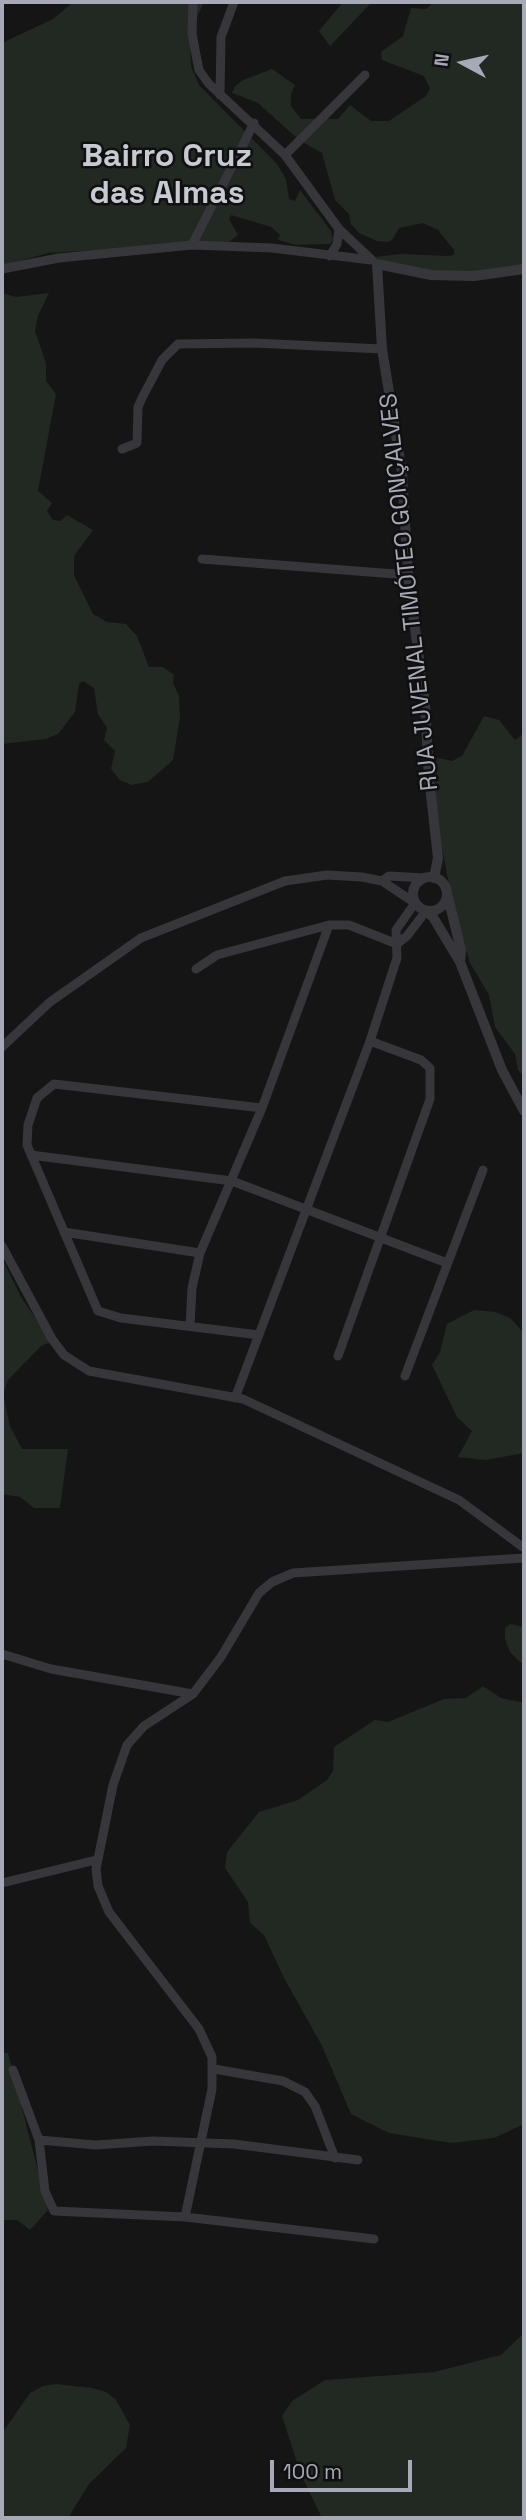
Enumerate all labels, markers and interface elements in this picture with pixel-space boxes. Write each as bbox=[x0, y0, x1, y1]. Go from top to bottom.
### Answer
north arrow bbox=[428, 28, 498, 98]
text: N bbox=[428, 52, 455, 68]
district label: Bairro Cruz das Almas bbox=[82, 138, 252, 213]
street label: RUA JUVENAL TIMÓTEO GONÇALVES bbox=[375, 392, 445, 792]
scale bar bbox=[274, 2446, 416, 2490]
text: 100 m bbox=[283, 2458, 342, 2485]

